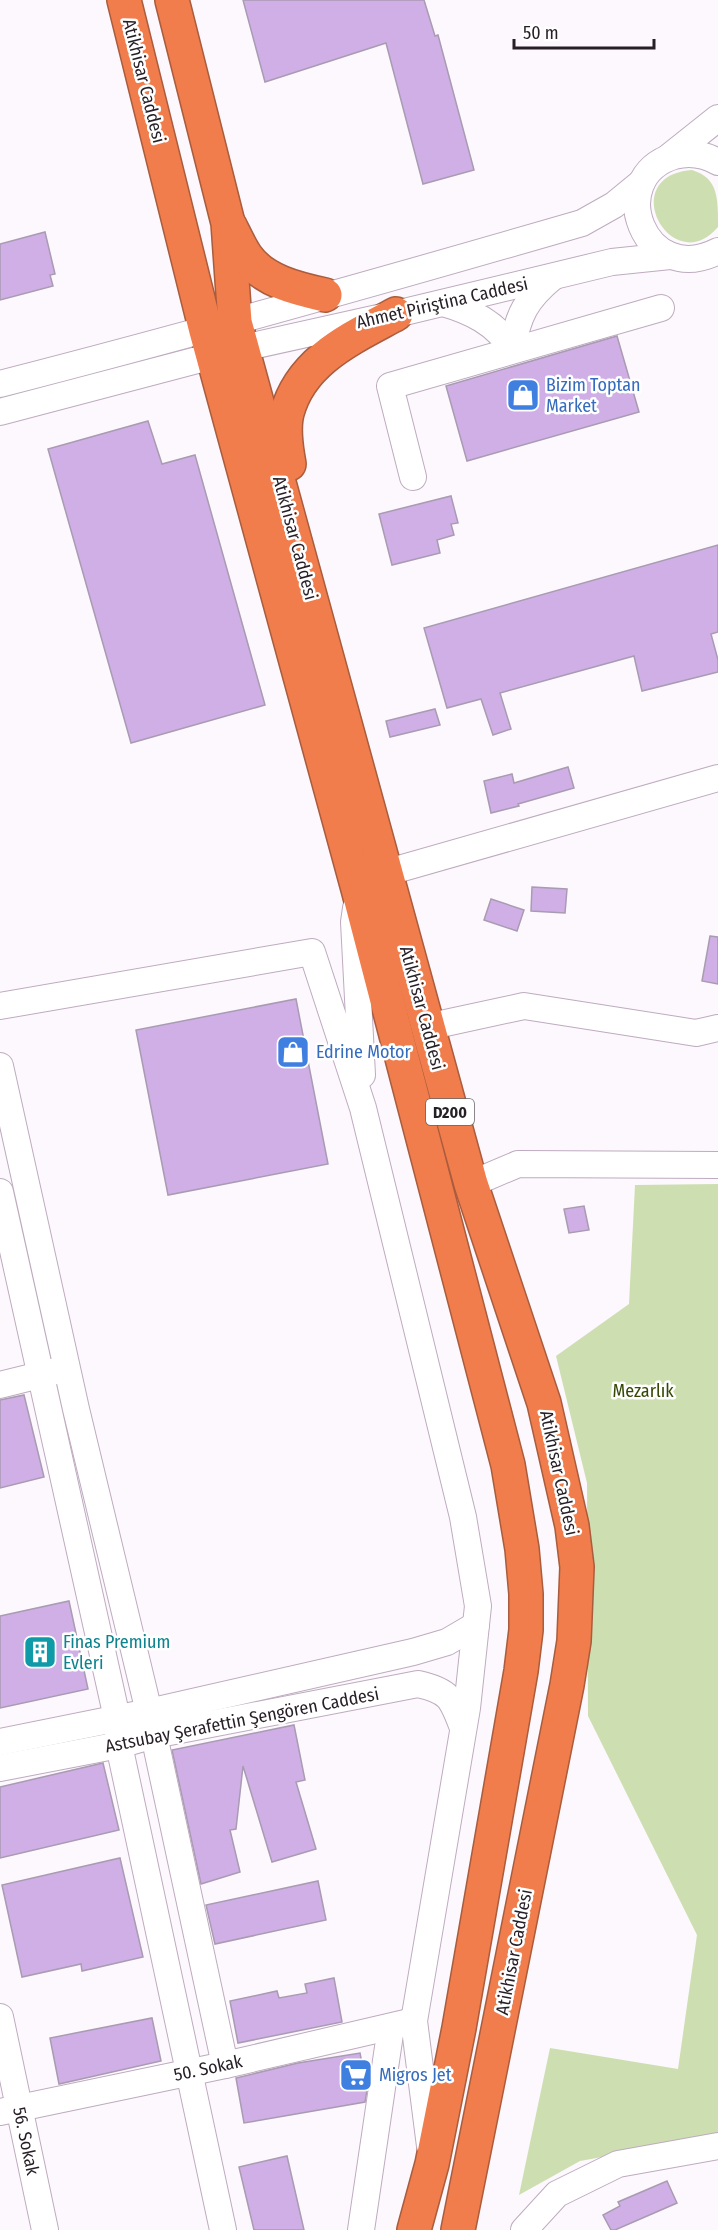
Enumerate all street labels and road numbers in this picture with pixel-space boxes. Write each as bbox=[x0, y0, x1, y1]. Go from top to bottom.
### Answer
street label: Atikhisar Caddesi bbox=[118, 17, 170, 145]
street label: Ahmet Piriştina Caddesi bbox=[354, 273, 530, 333]
street label: Atikhisar Caddesi bbox=[268, 474, 322, 602]
street label: Atikhisar Caddesi bbox=[395, 944, 449, 1072]
road number: D200 bbox=[426, 1099, 474, 1125]
street label: Atikhisar Caddesi bbox=[535, 1408, 583, 1538]
street label: Astsubay Şerafettin Şengören Caddesi bbox=[103, 1683, 381, 1757]
street label: Atikhisar Caddesi bbox=[491, 1887, 537, 2017]
street label: 50. Sokak bbox=[172, 2050, 245, 2086]
street label: 56. Sokak bbox=[8, 2105, 44, 2178]

